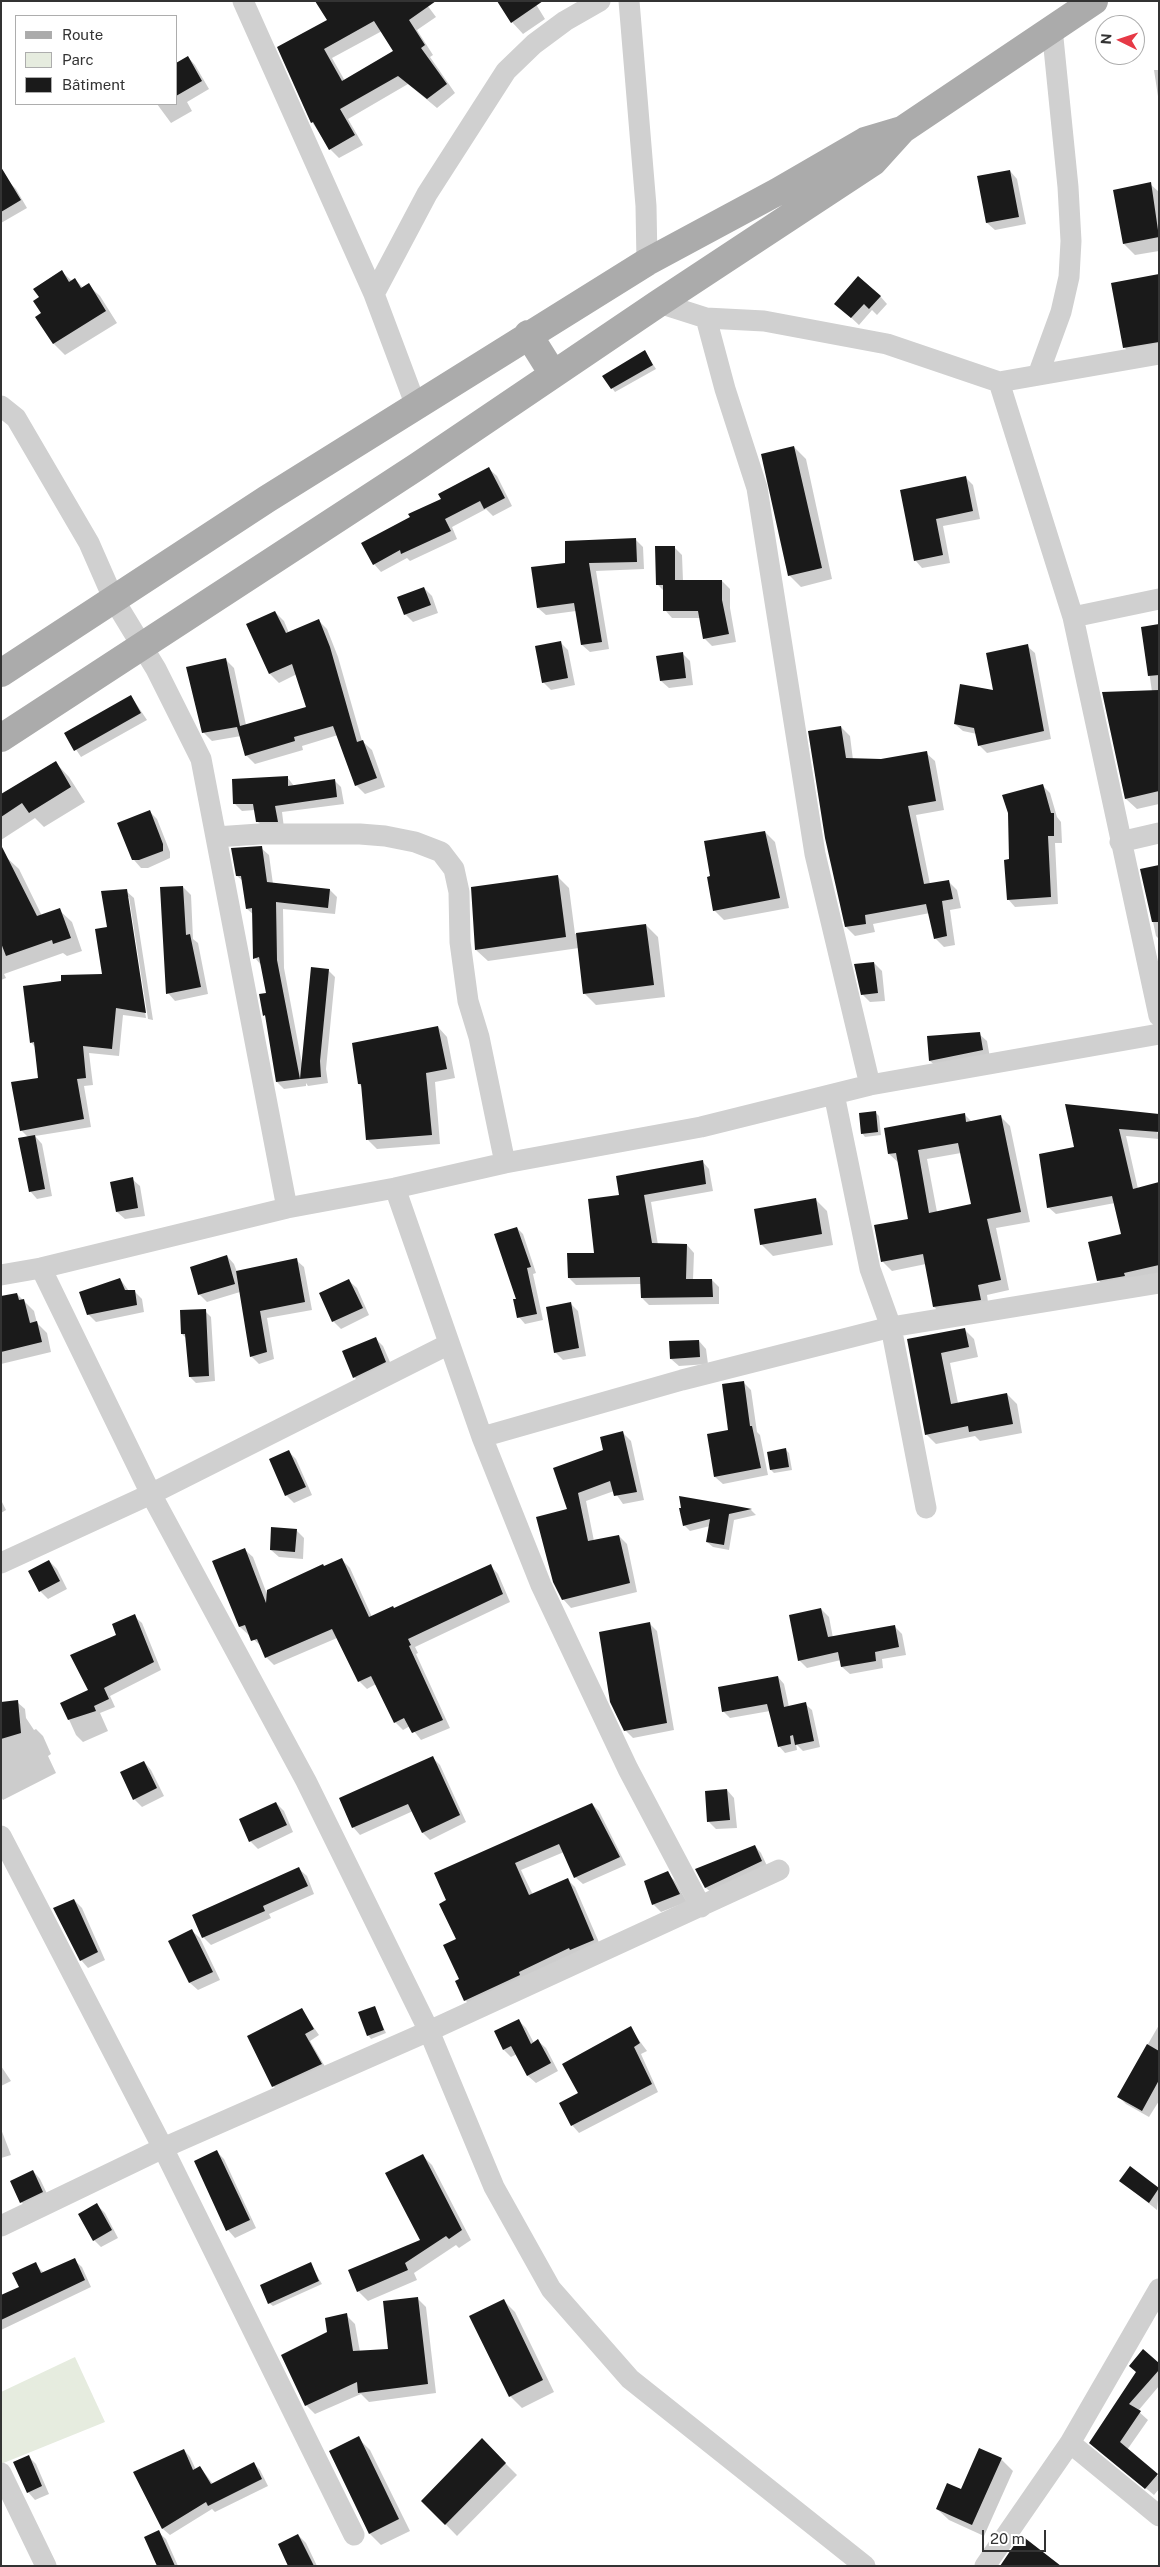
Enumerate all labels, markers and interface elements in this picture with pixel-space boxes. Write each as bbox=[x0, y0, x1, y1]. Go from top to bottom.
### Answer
legend bbox=[15, 15, 178, 105]
north arrow bbox=[1095, 15, 1145, 65]
text: Route bbox=[62, 26, 103, 43]
text: N bbox=[1098, 33, 1114, 45]
text: Parc bbox=[62, 51, 94, 68]
text: Bâtiment bbox=[62, 76, 125, 93]
scale bar bbox=[985, 2520, 1049, 2552]
text: 20 m bbox=[990, 2530, 1025, 2547]

